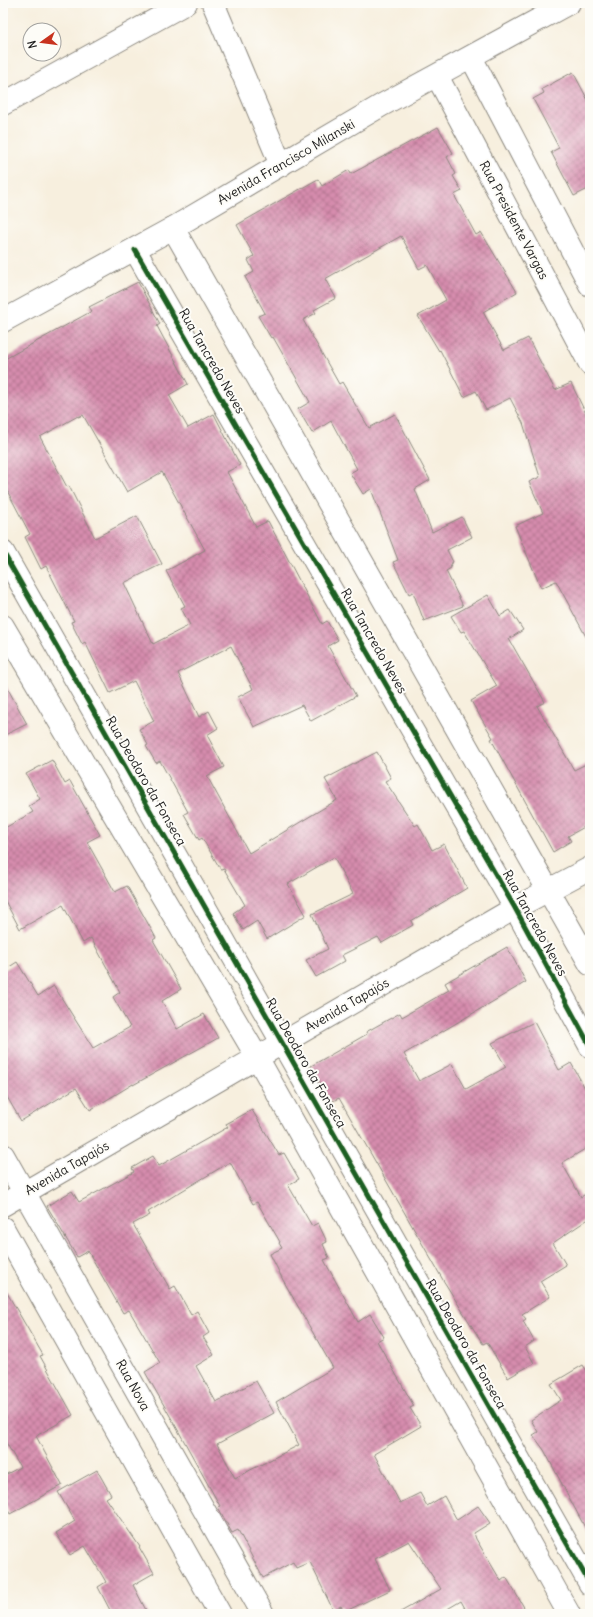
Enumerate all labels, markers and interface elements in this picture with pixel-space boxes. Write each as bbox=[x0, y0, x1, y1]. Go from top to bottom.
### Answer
north arrow bbox=[22, 22, 62, 62]
text: N bbox=[25, 39, 40, 50]
street label: Avenida Francisco Milanski bbox=[214, 116, 358, 208]
street label: Rua Presidente Vargas bbox=[476, 158, 553, 282]
street label: Rua Tancredo Neves bbox=[175, 305, 249, 417]
street label: Rua Tancredo Neves bbox=[337, 585, 411, 697]
street label: Rua Deodoro da Fonseca bbox=[102, 713, 190, 849]
street label: Rua Tancredo Neves bbox=[499, 867, 571, 979]
street label: Avenida Tapajós bbox=[302, 974, 392, 1036]
street label: Rua Deodoro da Fonseca bbox=[262, 995, 350, 1131]
street label: Avenida Tapajós bbox=[22, 1137, 112, 1199]
street label: Rua Deodoro da Fonseca bbox=[422, 1276, 510, 1412]
street label: Rua Nova bbox=[112, 1356, 154, 1414]

